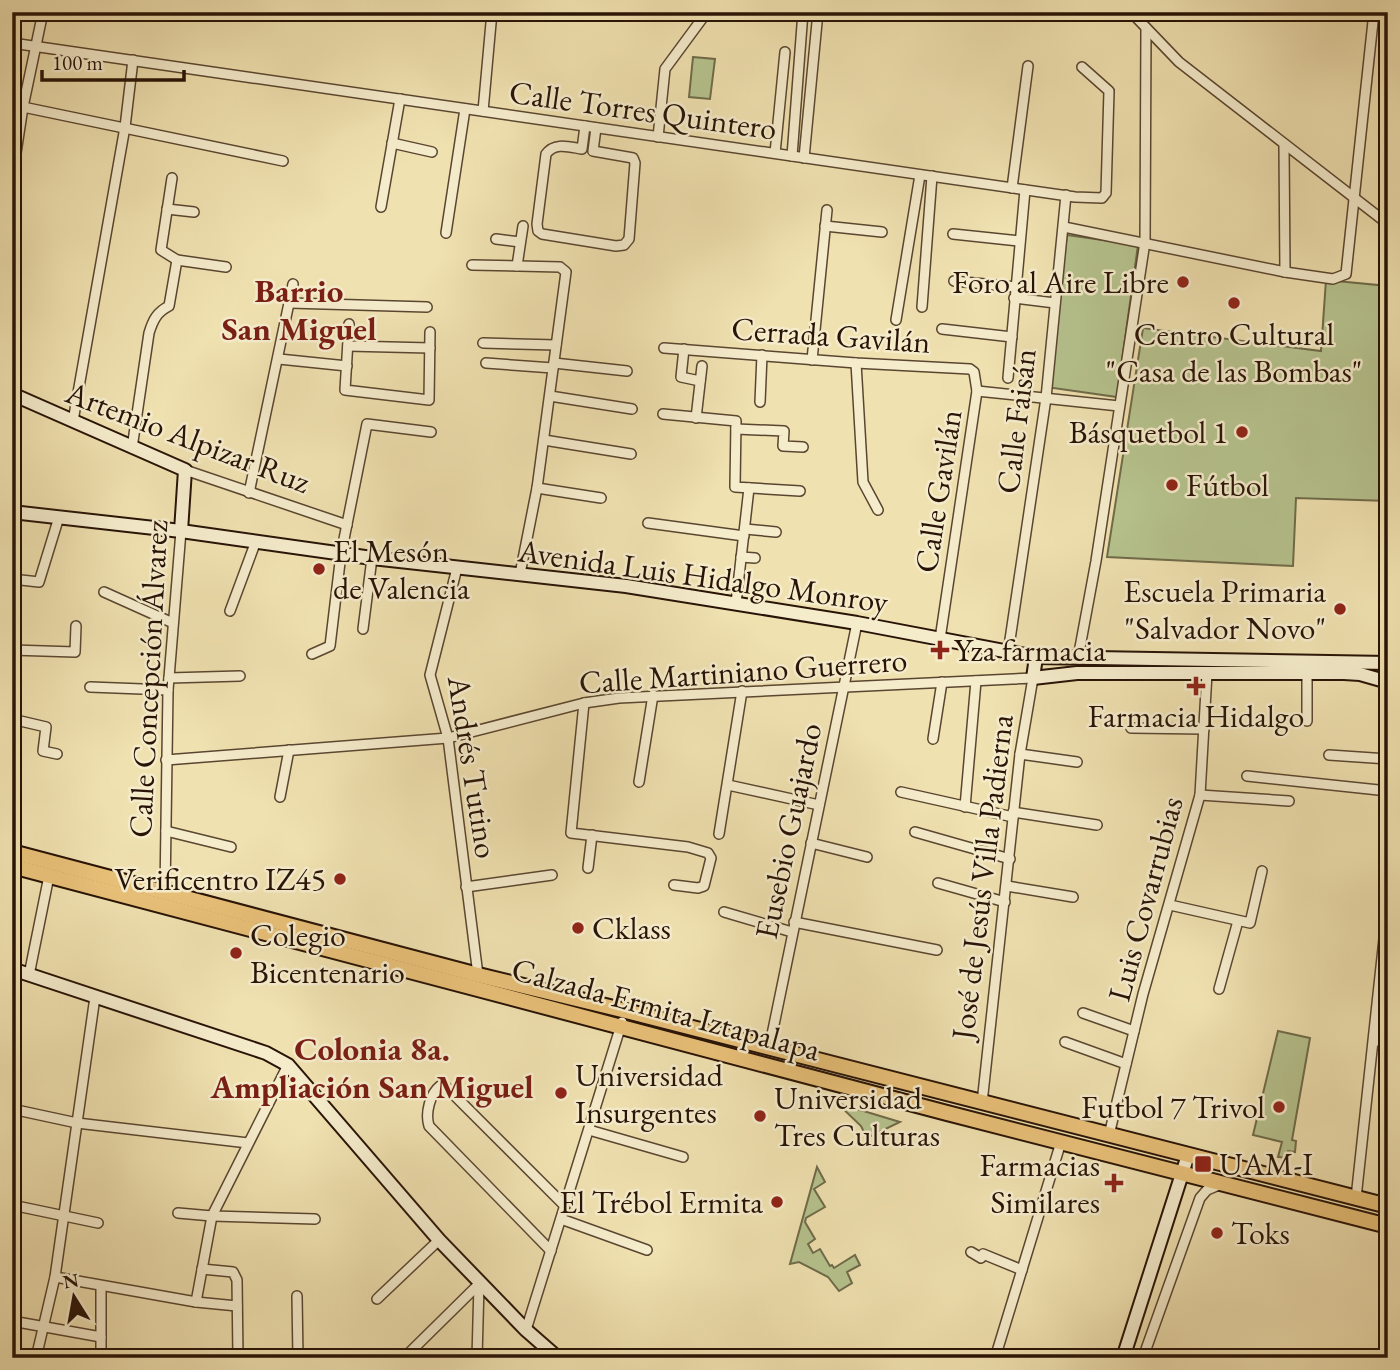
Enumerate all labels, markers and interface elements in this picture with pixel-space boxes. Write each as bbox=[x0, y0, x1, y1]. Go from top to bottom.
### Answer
scale bar bbox=[42, 38, 184, 82]
text: 100 m bbox=[52, 49, 103, 76]
street label: Calle Torres Quintero bbox=[507, 70, 779, 150]
place label: Foro al Aire Libre bbox=[952, 261, 1169, 303]
district label: Barrio San Miguel bbox=[221, 269, 377, 350]
marker: Foro al Aire Libre bbox=[1175, 274, 1191, 290]
marker: Centro Cultural "Casa de las Bombas" bbox=[1226, 295, 1242, 311]
street label: Cerrada Gavilán bbox=[730, 307, 932, 363]
place label: Centro Cultural "Casa de las Bombas" bbox=[1106, 313, 1362, 392]
street label: Calle Faisán bbox=[986, 346, 1046, 496]
street label: Artemio Alpizar Ruz bbox=[59, 371, 316, 503]
street label: Calle Gavilán bbox=[904, 406, 972, 575]
place label: Básquetbol 1 bbox=[1069, 411, 1228, 453]
marker: Básquetbol 1 bbox=[1234, 424, 1250, 440]
place label: Fútbol bbox=[1186, 464, 1269, 506]
marker: Fútbol bbox=[1164, 477, 1180, 493]
street label: Calle Concepción Álvarez bbox=[119, 519, 177, 839]
street label: Avenida Luis Hidalgo Monroy bbox=[514, 529, 892, 623]
place label: El Mesón de Valencia bbox=[333, 530, 470, 609]
marker: El Mesón de Valencia bbox=[311, 561, 327, 577]
place label: Escuela Primaria "Salvador Novo" bbox=[1123, 570, 1326, 649]
marker: Escuela Primaria "Salvador Novo" bbox=[1332, 601, 1348, 617]
place label: Yza farmacia bbox=[954, 629, 1106, 671]
street label: Calle Martiniano Guerrero bbox=[577, 639, 909, 703]
marker: Yza farmacia bbox=[932, 642, 948, 658]
street label: Andrés Tutino bbox=[438, 672, 508, 861]
marker: Farmacia Hidalgo bbox=[1188, 678, 1204, 694]
place label: Farmacia Hidalgo bbox=[1088, 695, 1304, 737]
street label: José de Jesús Villa Padierna bbox=[941, 712, 1023, 1045]
street label: Eusebio Guajardo bbox=[745, 719, 831, 943]
street label: Luis Covarrubias bbox=[1098, 792, 1192, 1006]
place label: Verificentro IZ45 bbox=[114, 858, 326, 900]
marker: Verificentro IZ45 bbox=[332, 871, 348, 887]
place label: Cklass bbox=[592, 907, 671, 949]
place label: Colegio Bicentenario bbox=[250, 914, 405, 993]
marker: Cklass bbox=[570, 920, 586, 936]
marker: Colegio Bicentenario bbox=[228, 945, 244, 961]
street label: Calzada Ermita Iztapalapa bbox=[507, 948, 825, 1070]
district label: Colonia 8a. Ampliación San Miguel bbox=[209, 1027, 534, 1108]
place label: Universidad Insurgentes bbox=[575, 1054, 724, 1133]
place label: Universidad Tres Culturas bbox=[774, 1077, 940, 1156]
marker: Universidad Insurgentes bbox=[553, 1085, 569, 1101]
place label: Futbol 7 Trivol bbox=[1081, 1086, 1265, 1128]
marker: Futbol 7 Trivol bbox=[1271, 1099, 1287, 1115]
marker: Universidad Tres Culturas bbox=[752, 1108, 768, 1124]
place label: UAM-I bbox=[1219, 1143, 1313, 1185]
place label: Farmacias Similares bbox=[979, 1144, 1100, 1223]
marker: UAM-I bbox=[1193, 1154, 1213, 1174]
marker: Farmacias Similares bbox=[1106, 1175, 1122, 1191]
place label: El Trébol Ermita bbox=[559, 1181, 763, 1223]
marker: El Trébol Ermita bbox=[769, 1194, 785, 1210]
place label: Toks bbox=[1231, 1212, 1290, 1254]
marker: Toks bbox=[1209, 1225, 1225, 1241]
north arrow bbox=[38, 1262, 108, 1332]
text: N bbox=[61, 1267, 81, 1295]

